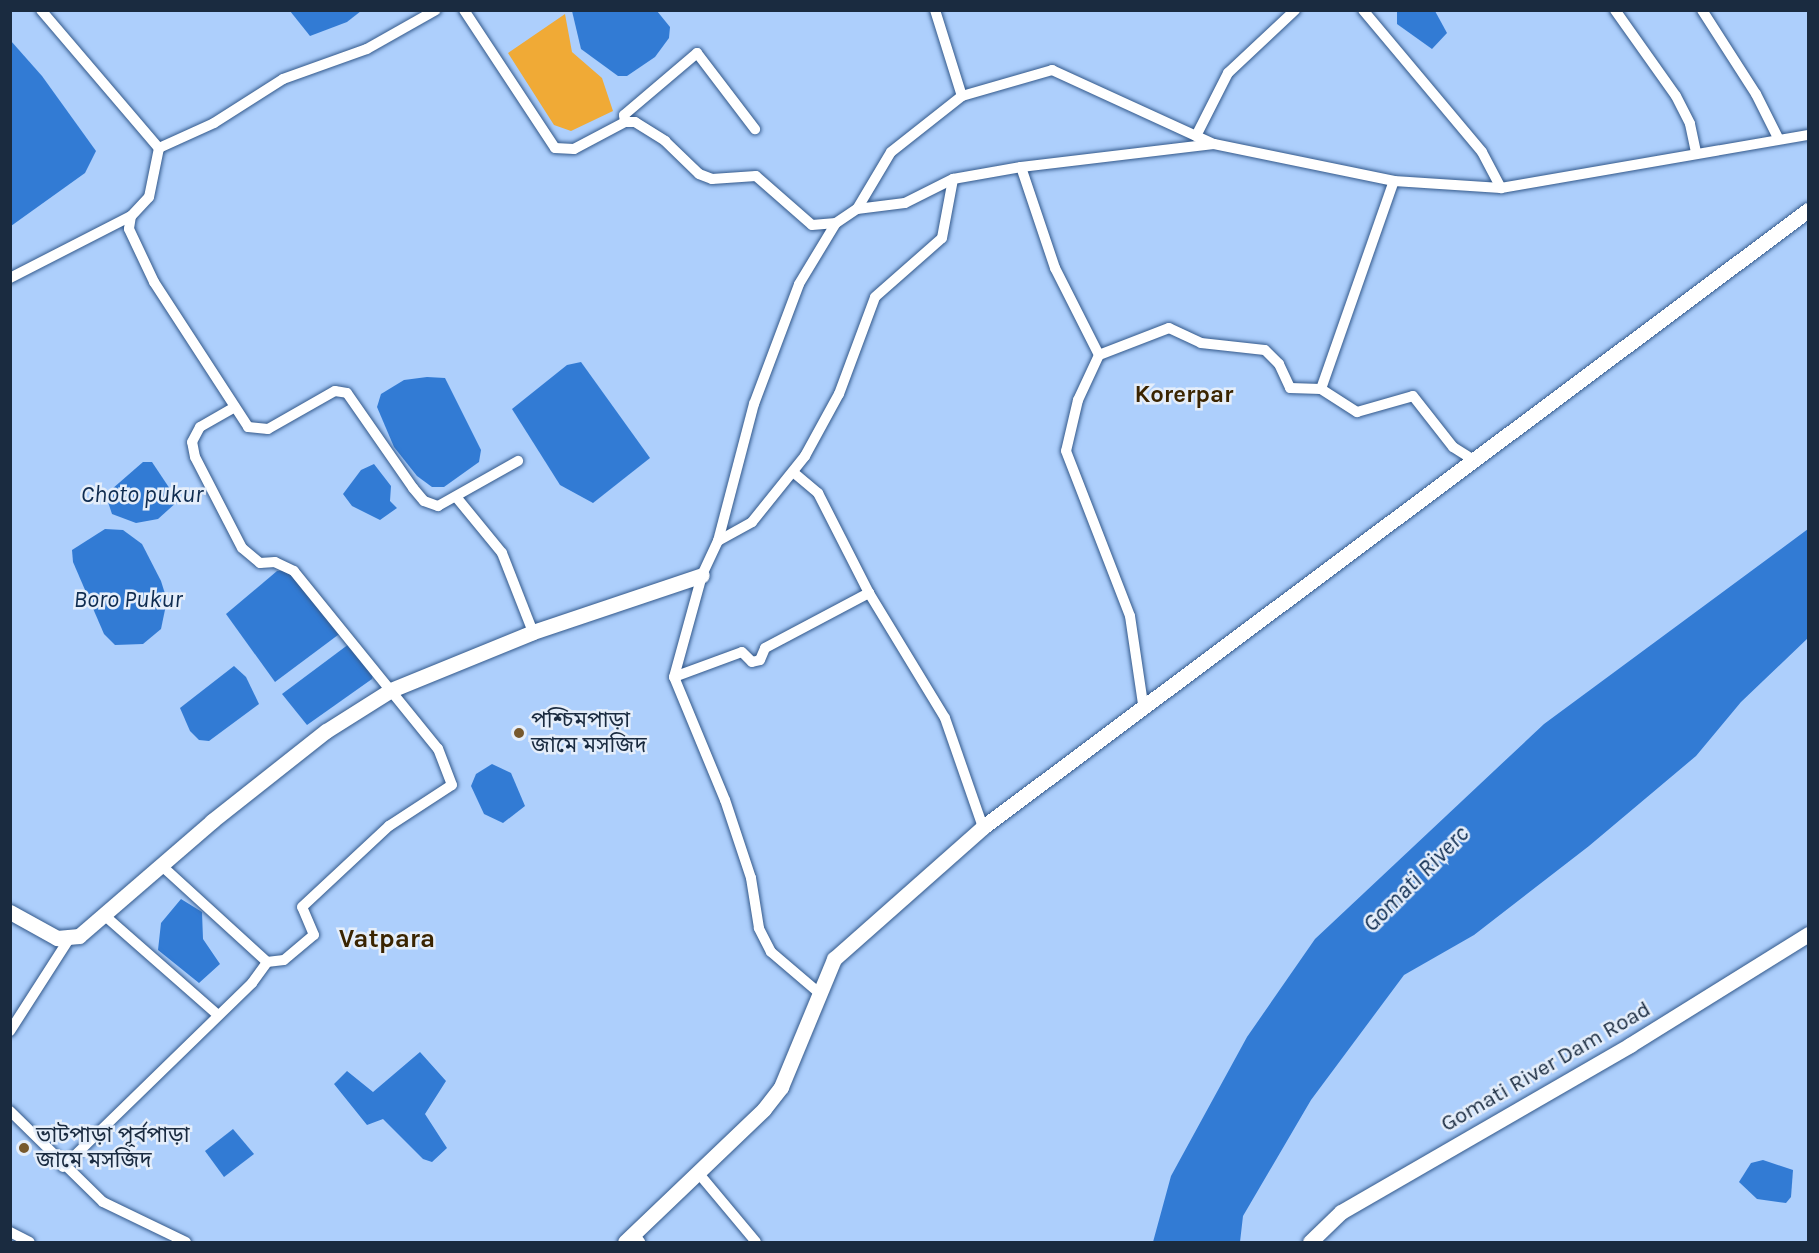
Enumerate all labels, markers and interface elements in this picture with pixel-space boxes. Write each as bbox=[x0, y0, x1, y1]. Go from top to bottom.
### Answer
district label: Korerpar bbox=[1135, 381, 1233, 409]
water label: Choto pukur bbox=[81, 481, 203, 509]
water label: Boro Pukur bbox=[74, 586, 182, 614]
place label: পশ্চিমপাড়া জামে মসজিদ bbox=[531, 707, 647, 758]
marker: পশ্চিমপাড়া জামে মসজিদ bbox=[512, 726, 526, 740]
water label: Gomati Riverc bbox=[1357, 820, 1475, 938]
district label: Vatpara bbox=[339, 923, 435, 955]
street label: Gomati River Dam Road bbox=[1437, 996, 1655, 1138]
place label: ভাটপাড়া পূর্বপাড়া জামে মসজিদ bbox=[36, 1122, 190, 1174]
marker: ভাটপাড়া পূর্বপাড়া জামে মসজিদ bbox=[17, 1141, 31, 1155]

